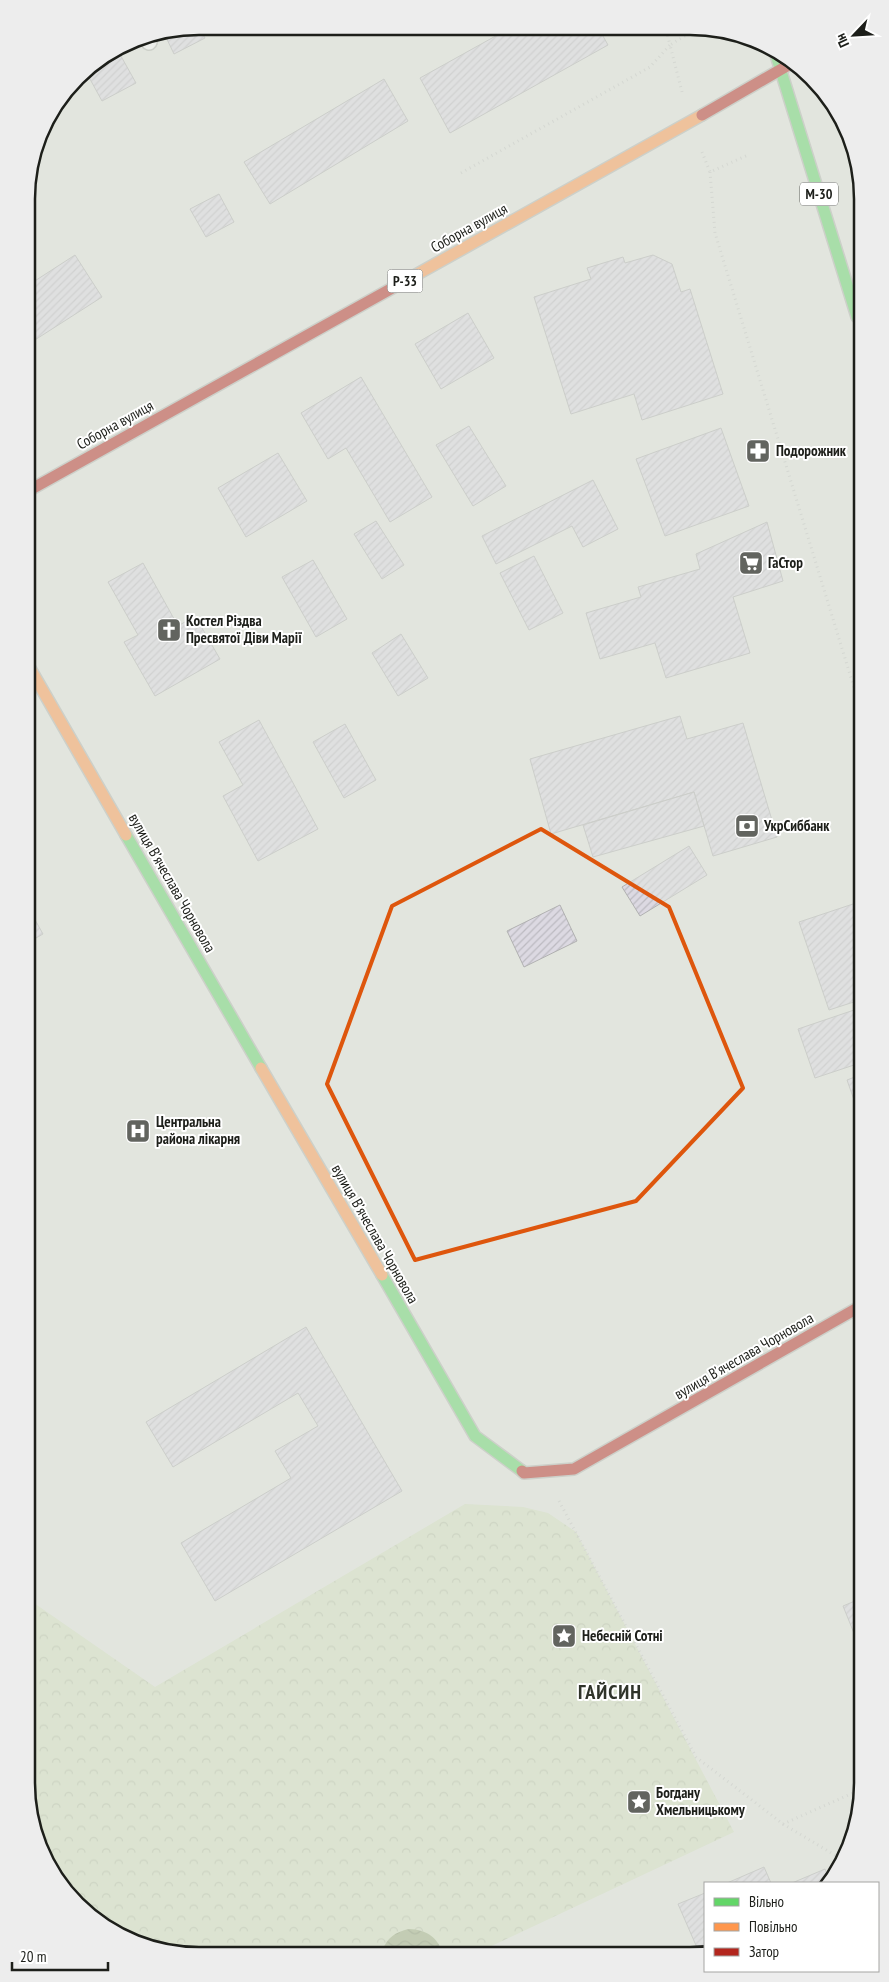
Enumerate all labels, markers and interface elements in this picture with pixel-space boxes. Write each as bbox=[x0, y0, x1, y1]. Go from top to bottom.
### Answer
north arrow bbox=[829, 10, 879, 60]
text: Пн bbox=[831, 31, 853, 50]
road number: М-30 bbox=[800, 182, 838, 205]
street label: Соборна вулиця bbox=[427, 199, 511, 256]
road number: Р-33 bbox=[388, 270, 422, 292]
street label: Соборна вулиця bbox=[73, 396, 157, 453]
pharmacy icon: Подорожник bbox=[745, 438, 771, 464]
place label: Подорожник bbox=[776, 441, 847, 460]
supermarket icon: ГаСтор bbox=[738, 550, 764, 576]
place label: ГаСтор bbox=[768, 553, 803, 572]
place label: Костел Різдва Пресвятої Діви Марії bbox=[186, 611, 302, 647]
church icon: Костел Різдва Пресвятої Діви Марії bbox=[156, 617, 182, 643]
street label: вулиця Вʼячеслава Чорновола bbox=[125, 810, 220, 956]
bank icon: УкрСиббанк bbox=[734, 813, 760, 839]
place label: УкрСиббанк bbox=[763, 816, 830, 835]
place label: Центральна района лікарня bbox=[156, 1112, 240, 1148]
hospital icon: Центральна района лікарня bbox=[125, 1118, 151, 1144]
street label: вулиця Вʼячеслава Чорновола bbox=[328, 1161, 423, 1307]
street label: вулиця Вʼячеслава Чорновола bbox=[671, 1308, 817, 1403]
place icon: Небесній Сотні bbox=[551, 1623, 577, 1649]
place label: Небесній Сотні bbox=[582, 1626, 663, 1645]
district label: ГАЙСИН bbox=[578, 1679, 642, 1705]
place label: Богдану Хмельницькому bbox=[656, 1783, 746, 1819]
place icon: Богдану Хмельницькому bbox=[626, 1789, 652, 1815]
legend bbox=[704, 1882, 879, 1972]
text: Вільно bbox=[749, 1892, 784, 1911]
text: Повільно bbox=[749, 1917, 797, 1936]
scale bar bbox=[12, 1940, 109, 1972]
text: Затор bbox=[749, 1942, 779, 1961]
text: 20 m bbox=[20, 1947, 46, 1966]

